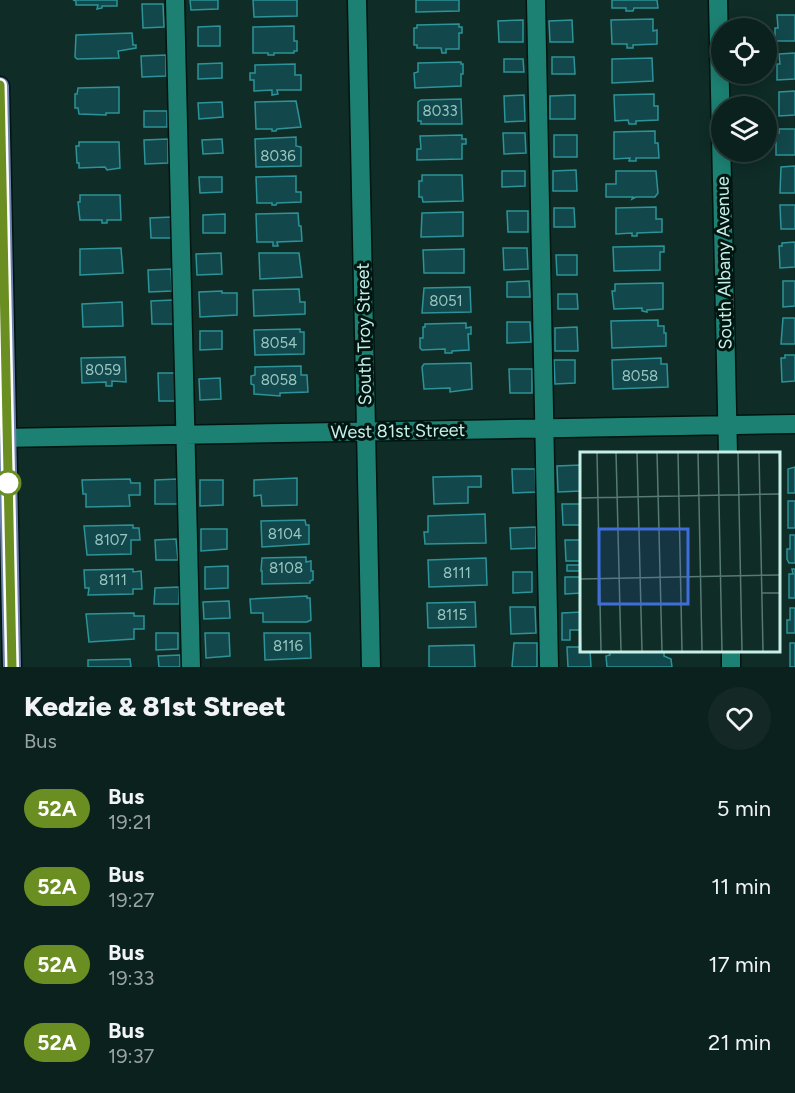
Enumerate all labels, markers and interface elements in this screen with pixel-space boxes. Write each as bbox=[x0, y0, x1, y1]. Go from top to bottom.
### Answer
map controls bbox=[711, 18, 777, 162]
button: locate bbox=[711, 18, 777, 84]
button: layers bbox=[711, 96, 777, 162]
house number: 8033 bbox=[422, 102, 458, 120]
house number: 8036 bbox=[260, 147, 296, 165]
street label: South Albany Avenue bbox=[711, 176, 737, 350]
street label: South Troy Street bbox=[352, 262, 376, 405]
house number: 8051 bbox=[429, 292, 463, 310]
house number: 8054 bbox=[261, 334, 297, 352]
house number: 8059 bbox=[85, 361, 121, 379]
house number: 8058 bbox=[622, 367, 658, 385]
house number: 8058 bbox=[261, 371, 297, 389]
street label: West 81st Street bbox=[331, 419, 466, 443]
inset map bbox=[580, 452, 780, 652]
unlabelled marker bbox=[0, 470, 21, 496]
house number: 8104 bbox=[268, 525, 302, 543]
house number: 8107 bbox=[94, 531, 128, 549]
house number: 8108 bbox=[269, 559, 303, 577]
house number: 8111 bbox=[443, 564, 471, 582]
house number: 8111 bbox=[99, 571, 127, 589]
house number: 8115 bbox=[437, 606, 467, 624]
house number: 8116 bbox=[273, 637, 304, 655]
button: heart bbox=[708, 687, 771, 750]
text: Kedzie & 81st Street bbox=[24, 689, 286, 723]
text: Bus bbox=[24, 729, 57, 753]
text: Bus bbox=[108, 783, 144, 810]
text: 5 min bbox=[717, 795, 771, 822]
text: 52A bbox=[37, 796, 77, 821]
text: 19:21 bbox=[108, 810, 152, 834]
text: Bus bbox=[108, 861, 144, 888]
text: 11 min bbox=[711, 873, 771, 900]
text: 52A bbox=[37, 874, 77, 899]
text: 19:27 bbox=[108, 888, 155, 912]
text: Bus bbox=[108, 939, 144, 966]
text: 17 min bbox=[709, 951, 771, 978]
text: 52A bbox=[37, 952, 77, 977]
text: 19:33 bbox=[108, 966, 154, 990]
text: Bus bbox=[108, 1017, 144, 1044]
text: 21 min bbox=[708, 1029, 771, 1056]
text: 52A bbox=[37, 1030, 77, 1055]
text: 19:37 bbox=[108, 1044, 154, 1068]

